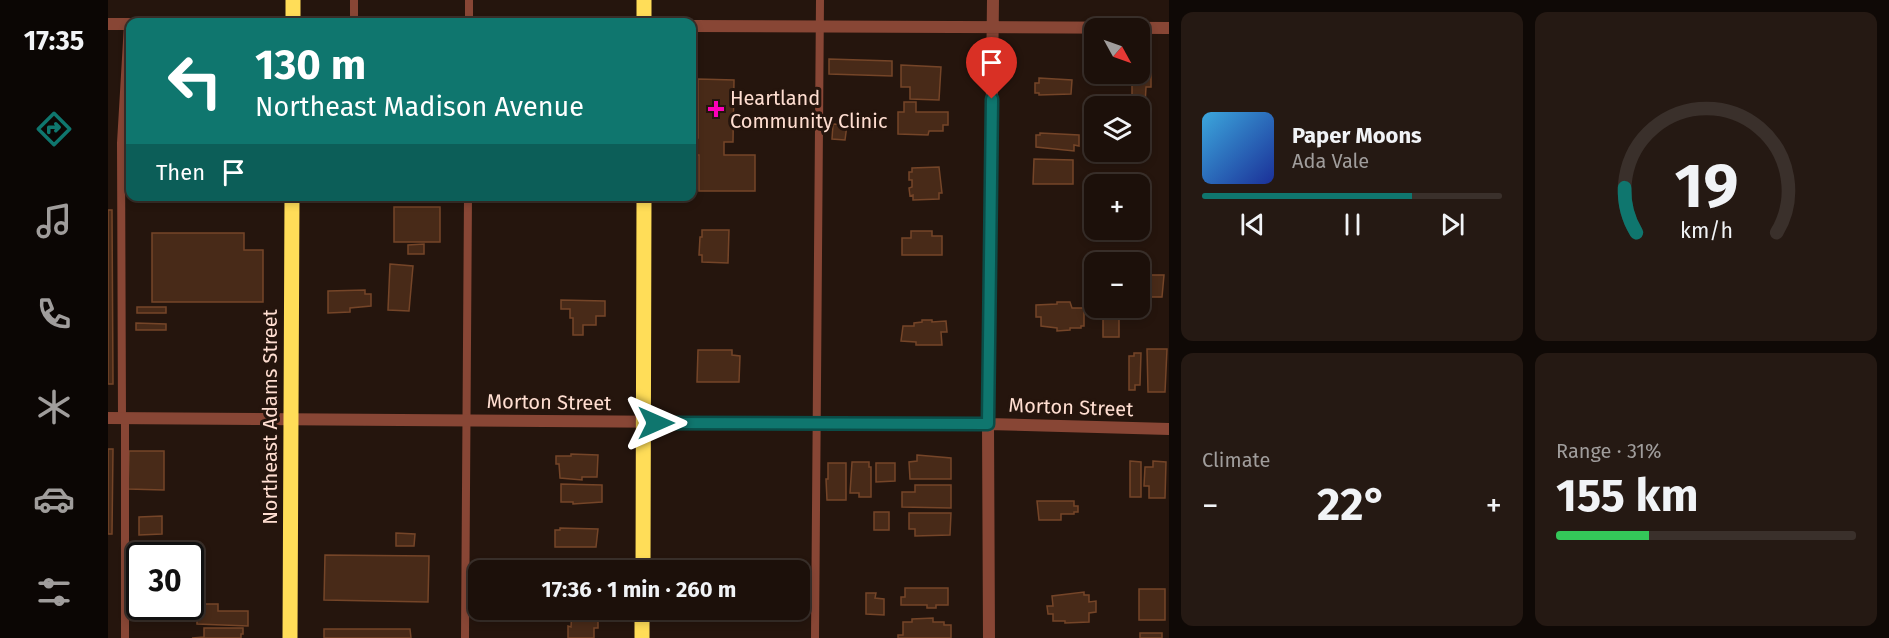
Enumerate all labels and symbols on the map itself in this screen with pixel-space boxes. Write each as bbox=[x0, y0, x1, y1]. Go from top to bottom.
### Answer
north arrow bbox=[1084, 18, 1150, 84]
pin bbox=[966, 37, 1017, 99]
place label: Heartland Community Clinic bbox=[730, 86, 887, 133]
marker: Heartland Community Clinic bbox=[707, 100, 725, 118]
street label: Northeast Adams Street bbox=[258, 308, 282, 525]
street label: Morton Street bbox=[486, 389, 612, 415]
position arrow bbox=[624, 391, 688, 455]
street label: Morton Street bbox=[1008, 393, 1135, 421]
speed limit sign: 30 bbox=[126, 542, 204, 620]

